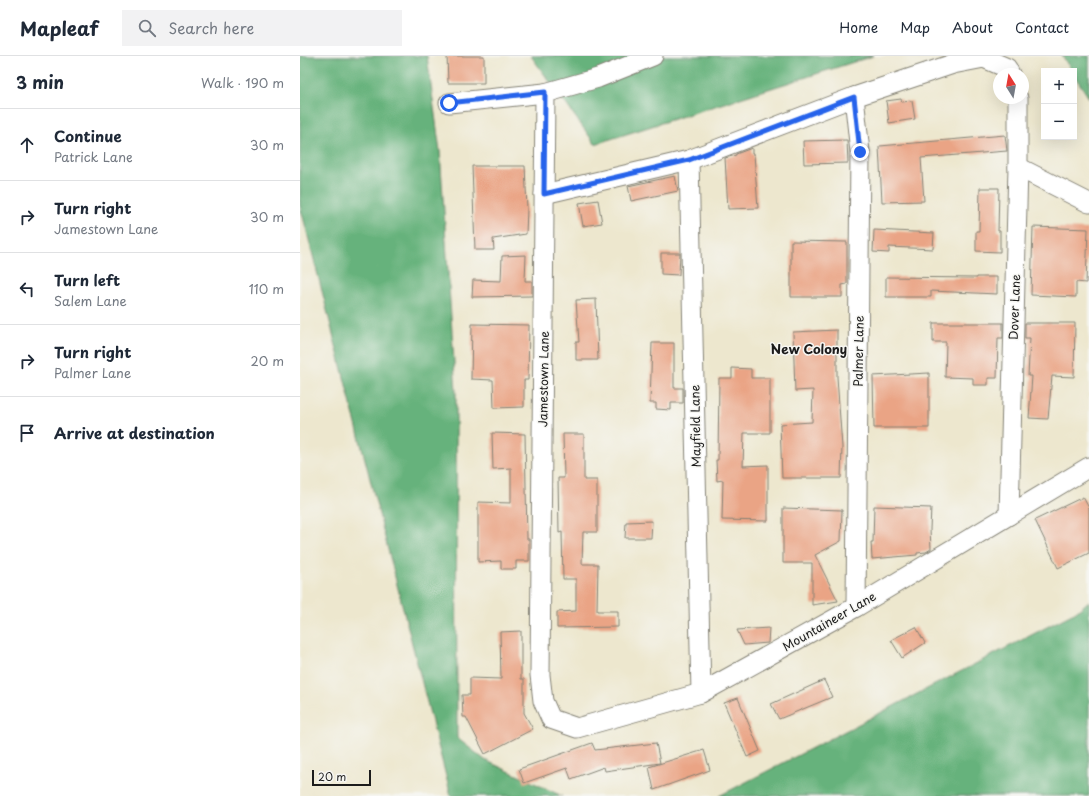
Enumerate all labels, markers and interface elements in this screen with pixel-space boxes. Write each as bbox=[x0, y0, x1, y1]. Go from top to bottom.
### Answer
search box bbox=[122, 10, 402, 46]
text: Mapleaf bbox=[20, 14, 98, 42]
text: Search here bbox=[168, 16, 254, 39]
icon: search bbox=[136, 17, 158, 39]
text: Home bbox=[839, 17, 878, 38]
text: Map bbox=[900, 17, 930, 38]
text: About bbox=[952, 17, 993, 38]
text: Contact bbox=[1015, 17, 1069, 38]
north arrow bbox=[993, 68, 1029, 104]
map controls bbox=[1041, 68, 1077, 140]
button: + bbox=[1041, 68, 1077, 104]
text: 3 min bbox=[16, 69, 64, 95]
text: Walk · 190 m bbox=[201, 73, 284, 92]
route start bbox=[440, 94, 458, 112]
button: − bbox=[1041, 104, 1077, 140]
text: Continue bbox=[54, 124, 122, 147]
icon: ahead bbox=[16, 134, 38, 156]
text: 30 m bbox=[250, 135, 284, 154]
route end bbox=[851, 143, 869, 161]
text: Patrick Lane bbox=[54, 147, 133, 166]
text: Turn right bbox=[54, 196, 131, 219]
icon: right bbox=[16, 206, 38, 228]
text: 30 m bbox=[250, 207, 284, 226]
text: Jamestown Lane bbox=[54, 219, 158, 238]
text: Turn left bbox=[54, 268, 120, 291]
street label: Dover Lane bbox=[1004, 274, 1024, 340]
icon: left bbox=[16, 278, 38, 300]
text: 110 m bbox=[249, 279, 284, 298]
text: Salem Lane bbox=[54, 291, 127, 310]
street label: Palmer Lane bbox=[848, 315, 868, 387]
street label: Jamestown Lane bbox=[533, 330, 553, 427]
district label: New Colony bbox=[771, 339, 847, 358]
text: Turn right bbox=[54, 340, 131, 363]
icon: right bbox=[16, 350, 38, 372]
text: 20 m bbox=[250, 351, 284, 370]
text: Palmer Lane bbox=[54, 363, 131, 382]
street label: Mayfield Lane bbox=[685, 384, 705, 468]
text: Arrive at destination bbox=[54, 421, 215, 444]
icon: arrive bbox=[16, 422, 38, 444]
street label: Mountaineer Lane bbox=[779, 587, 879, 655]
scale bar bbox=[312, 768, 371, 787]
text: 20 m bbox=[318, 768, 346, 785]

